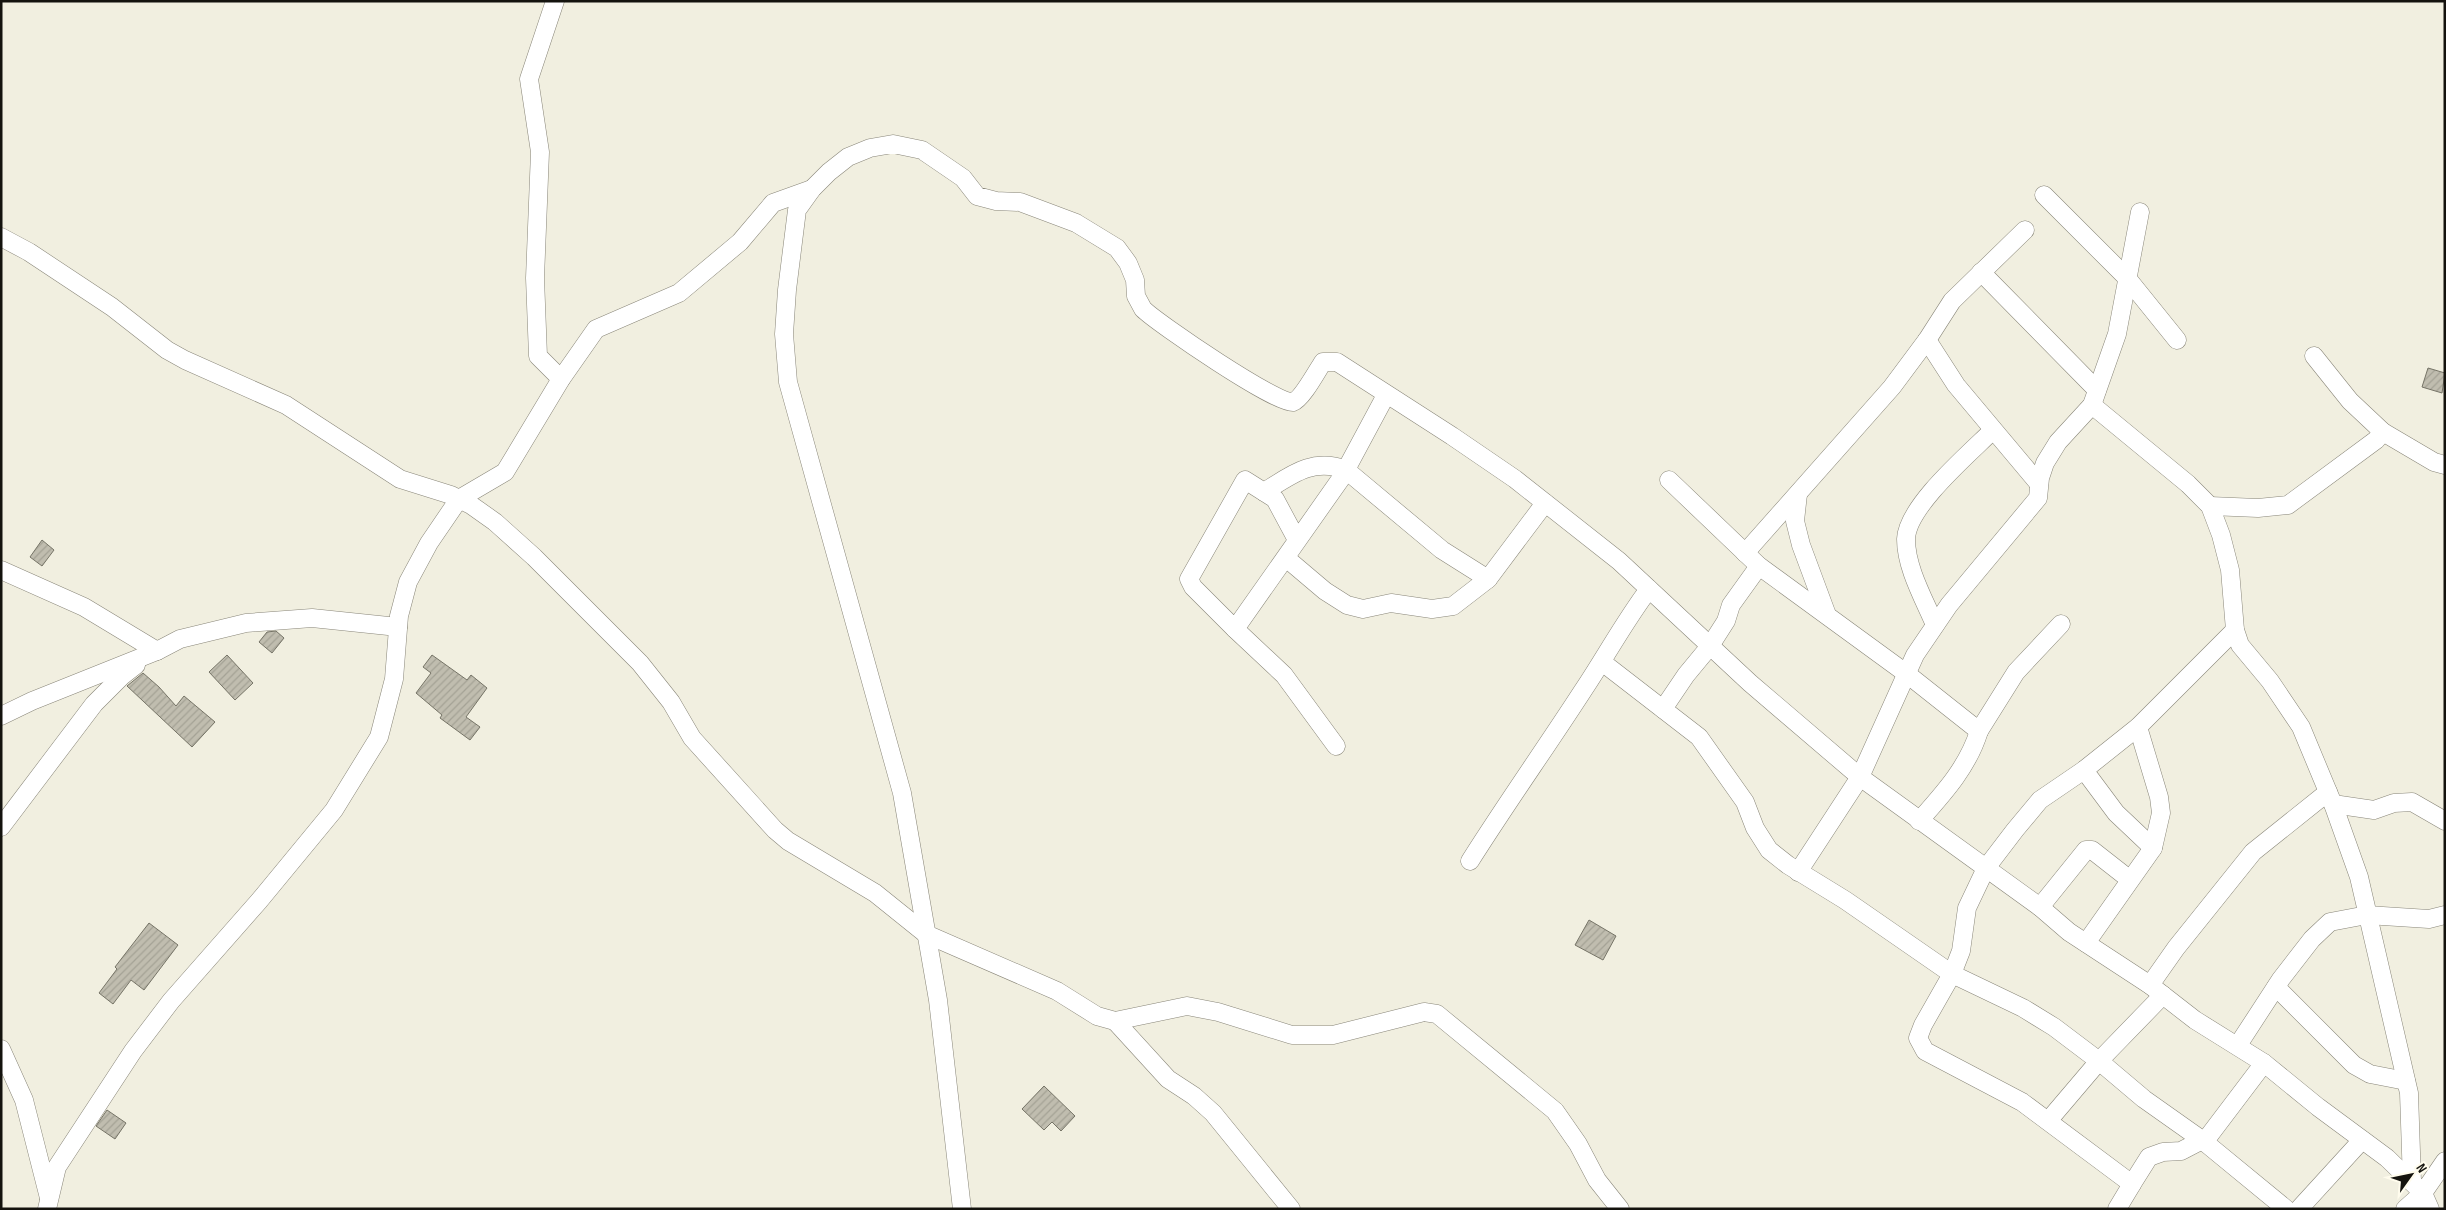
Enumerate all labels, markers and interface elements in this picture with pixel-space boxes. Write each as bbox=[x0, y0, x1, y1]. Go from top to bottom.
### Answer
north arrow bbox=[2386, 1150, 2436, 1200]
text: N bbox=[2412, 1160, 2431, 1176]

